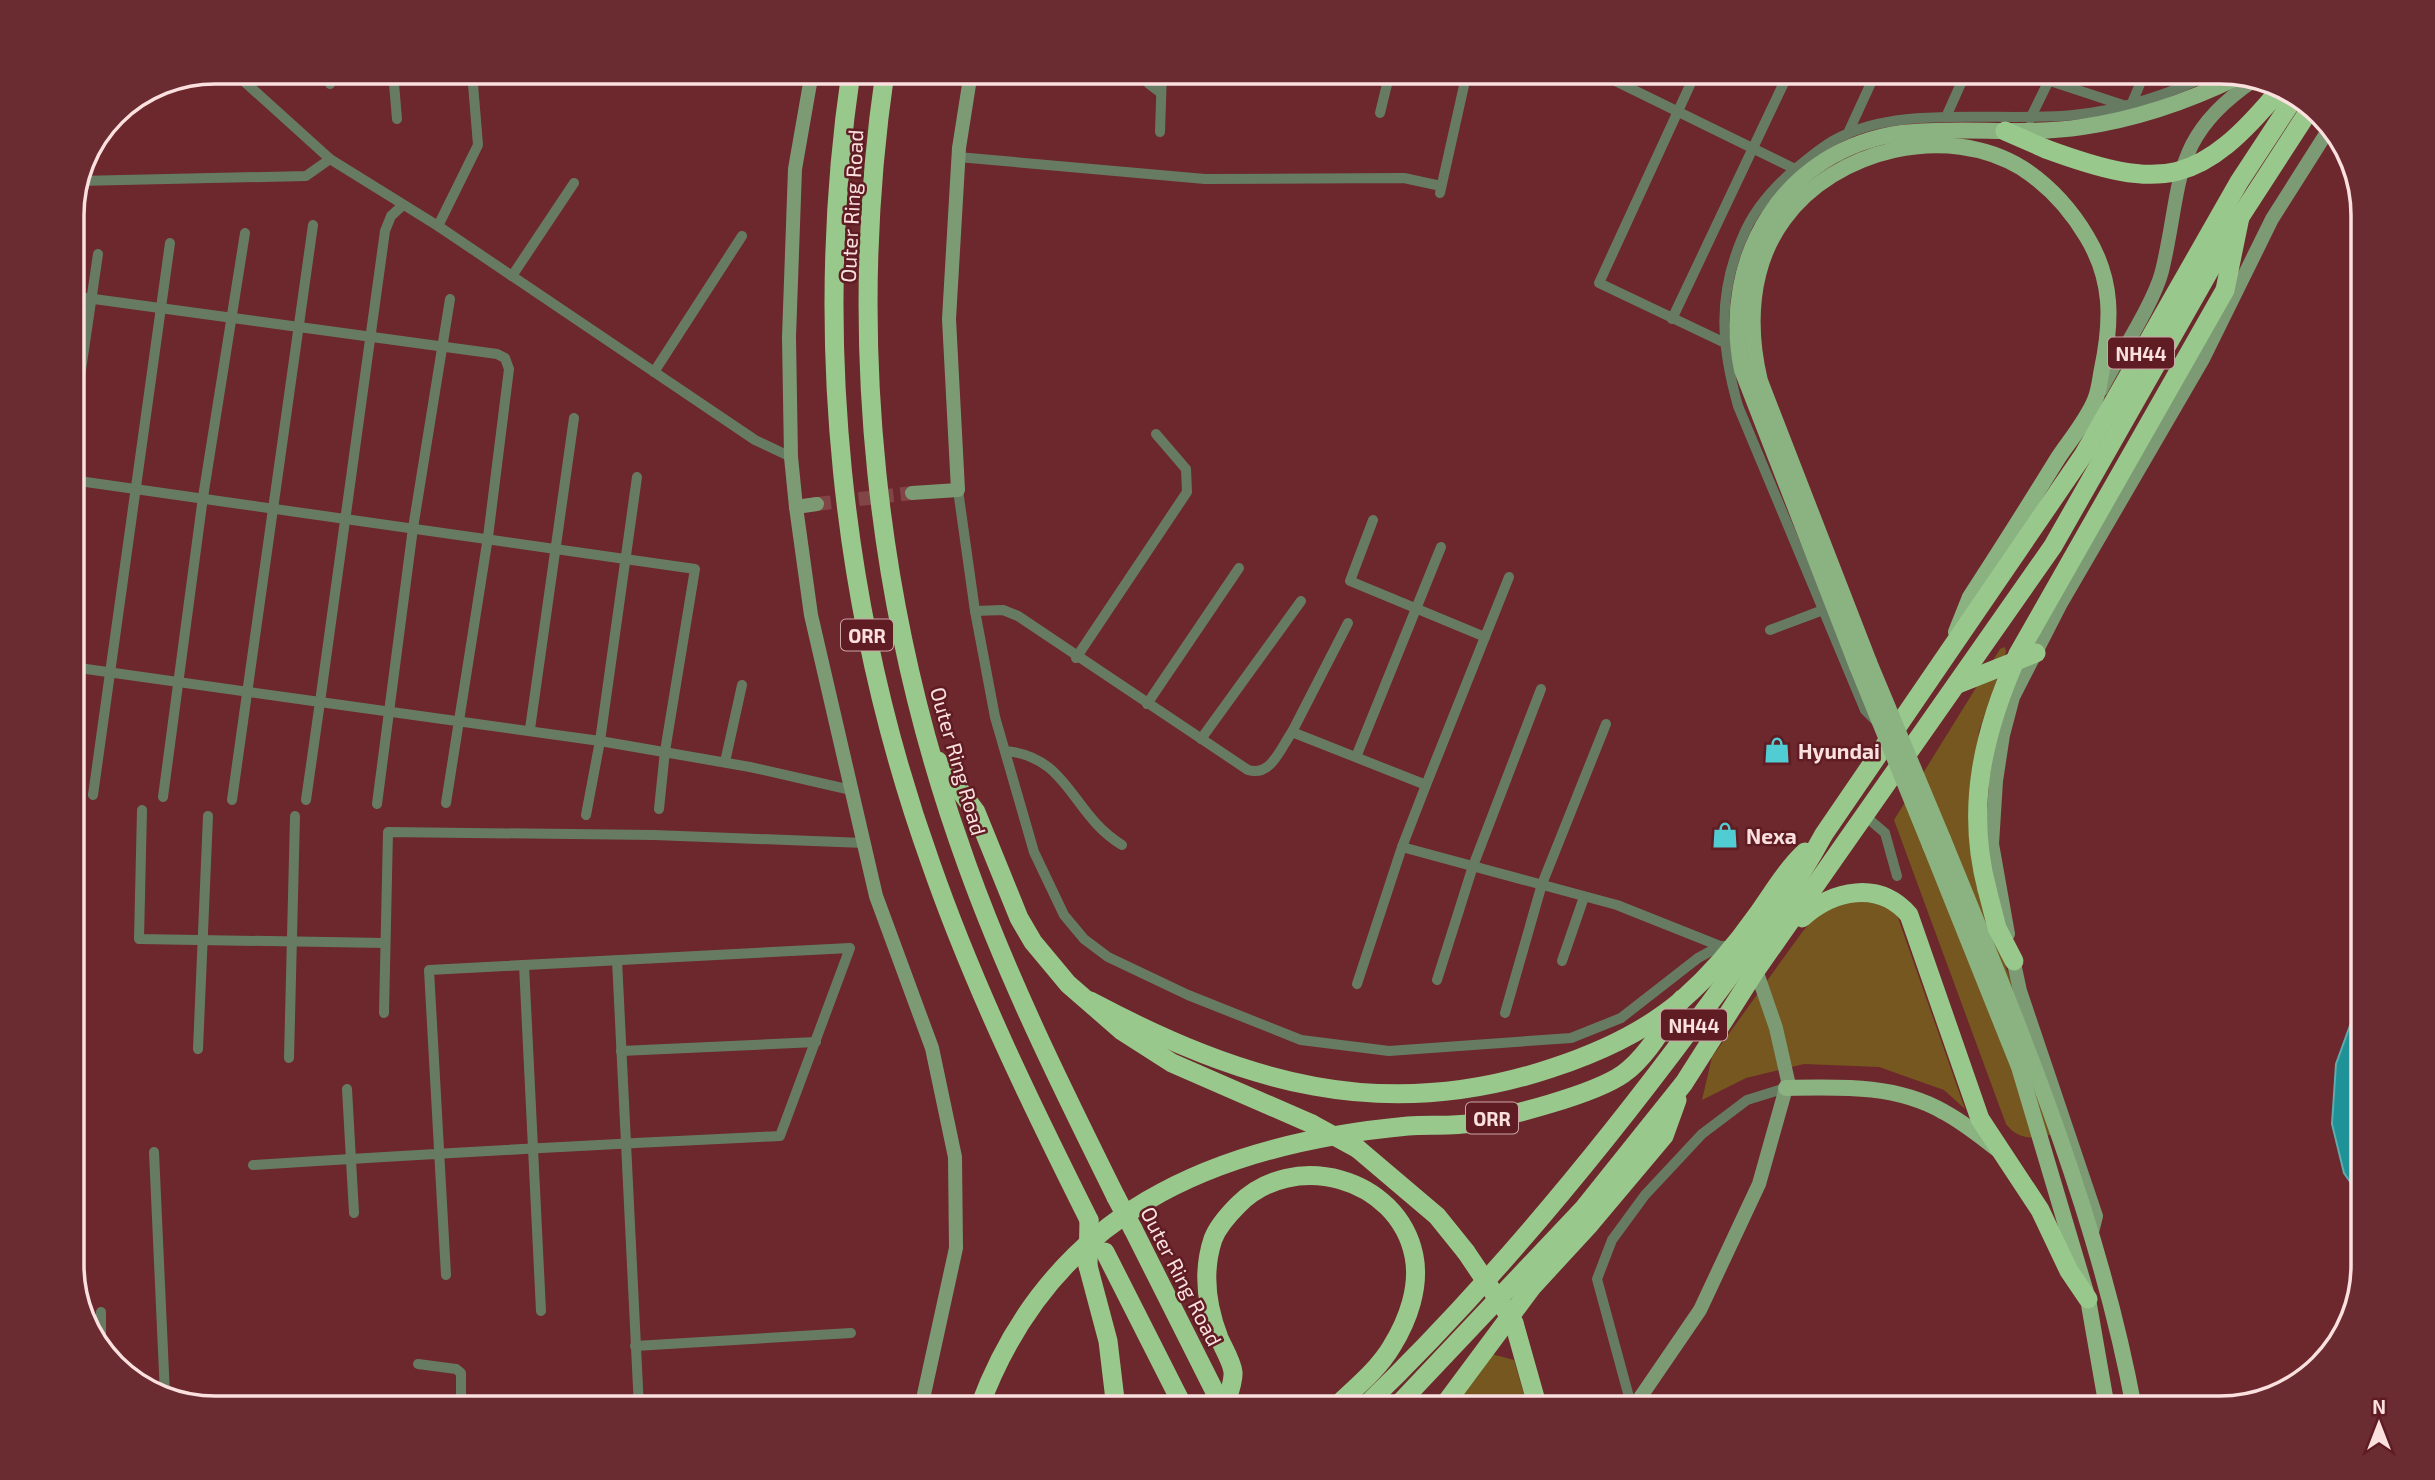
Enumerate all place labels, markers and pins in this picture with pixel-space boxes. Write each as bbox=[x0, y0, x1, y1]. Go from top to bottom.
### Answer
shop icon: Hyundai bbox=[1762, 735, 1792, 765]
place label: Hyundai bbox=[1798, 738, 1880, 764]
shop icon: Nexa bbox=[1710, 820, 1740, 850]
place label: Nexa bbox=[1746, 823, 1797, 848]

